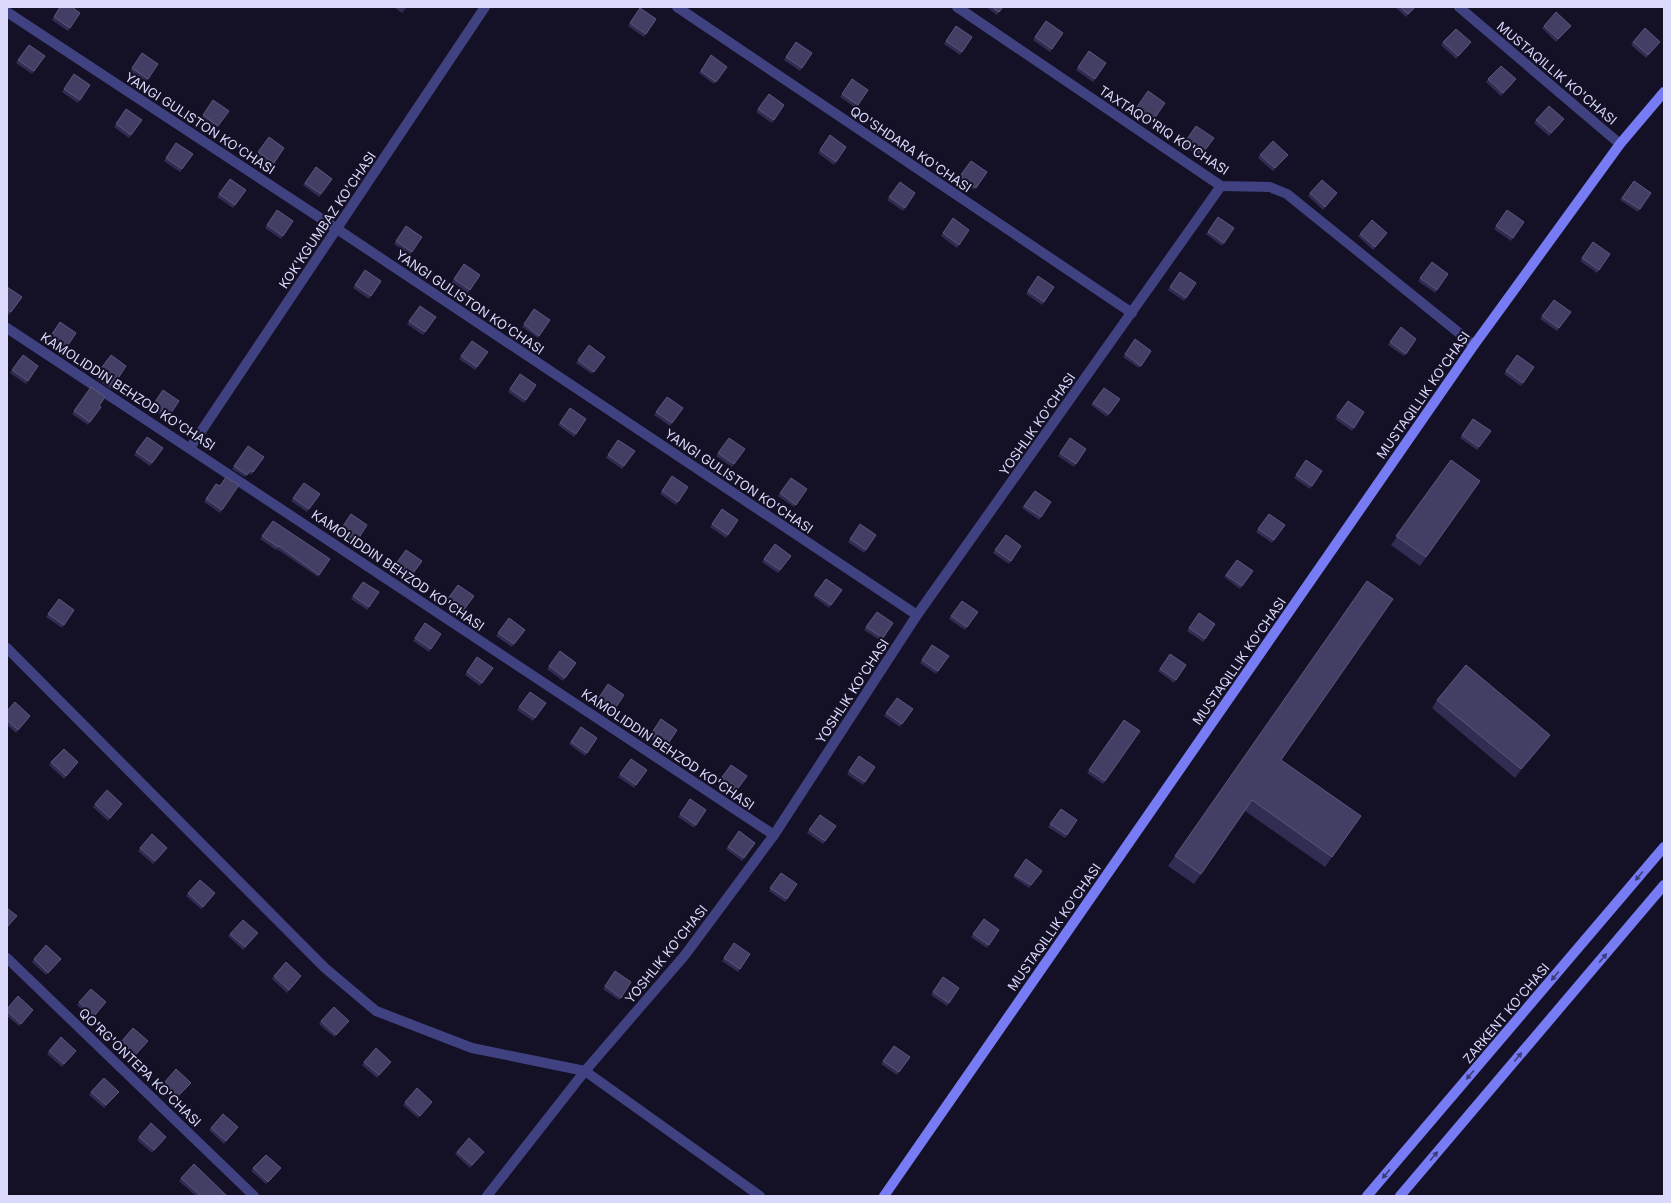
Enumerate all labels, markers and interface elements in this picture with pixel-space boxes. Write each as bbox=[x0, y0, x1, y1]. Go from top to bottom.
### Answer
street label: MUSTAQILLIK KO'CHASI bbox=[1494, 18, 1620, 128]
street label: YANGI GULISTON KO'CHASI bbox=[122, 68, 278, 178]
street label: TAXTAQO'RIQ KO'CHASI bbox=[1096, 82, 1232, 178]
street label: QO'SHDARA KO'CHASI bbox=[847, 102, 975, 196]
street label: KOK'KGUMBAZ KO'CHASI bbox=[275, 149, 379, 291]
street label: YANGI GULISTON KO'CHASI bbox=[393, 246, 547, 358]
street label: MUSTAQILLIK KO'CHASI bbox=[1373, 328, 1473, 462]
street label: KAMOLIDDIN BEHZOD KO'CHASI bbox=[38, 329, 218, 453]
street label: YOSHLIK KO'CHASI bbox=[996, 370, 1078, 478]
street label: YANGI GULISTON KO'CHASI bbox=[662, 425, 816, 537]
street label: KAMOLIDDIN BEHZOD KO'CHASI bbox=[309, 506, 487, 634]
street label: MUSTAQILLIK KO'CHASI bbox=[1189, 594, 1289, 728]
street label: YOSHLIK KO'CHASI bbox=[812, 636, 892, 746]
street label: KAMOLIDDIN BEHZOD KO'CHASI bbox=[579, 685, 757, 813]
street label: MUSTAQILLIK KO'CHASI bbox=[1004, 860, 1104, 994]
one-way arrow bbox=[1634, 871, 1643, 882]
street label: YOSHLIK KO'CHASI bbox=[622, 902, 710, 1006]
one-way arrow bbox=[1598, 952, 1607, 963]
street label: ZARKENT KO'CHASI bbox=[1459, 960, 1553, 1066]
one-way arrow bbox=[1550, 970, 1559, 981]
street label: QO'RG'ONTEPA KO'CHASI bbox=[76, 1004, 204, 1130]
one-way arrow bbox=[1514, 1051, 1523, 1062]
one-way arrow bbox=[1466, 1069, 1475, 1080]
one-way arrow bbox=[1430, 1150, 1439, 1161]
one-way arrow bbox=[1382, 1168, 1391, 1179]

